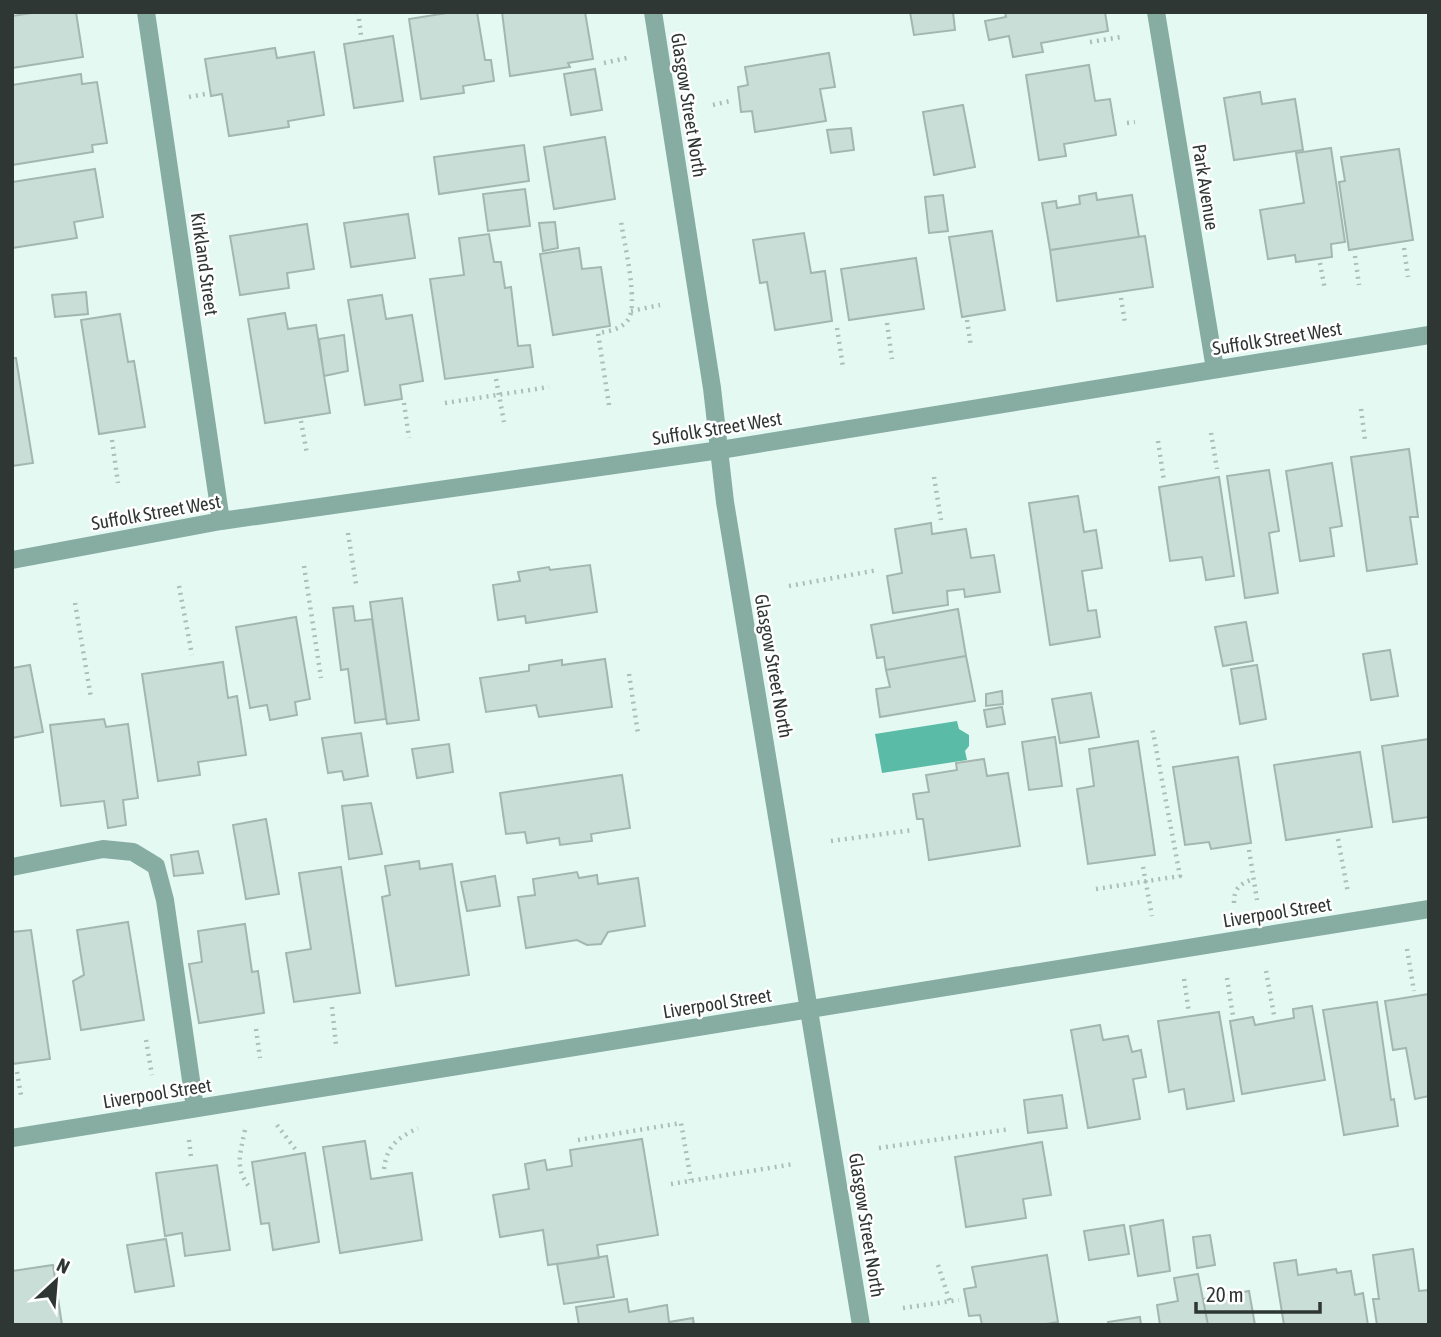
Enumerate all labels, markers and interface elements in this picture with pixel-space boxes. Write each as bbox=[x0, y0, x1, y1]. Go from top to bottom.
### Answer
street label: Glasgow Street North bbox=[667, 31, 711, 179]
street label: Park Avenue bbox=[1188, 142, 1224, 232]
street label: Kirkland Street bbox=[187, 211, 223, 317]
street label: Suffolk Street West bbox=[1211, 317, 1343, 359]
street label: Suffolk Street West bbox=[651, 407, 783, 449]
street label: Suffolk Street West bbox=[90, 490, 222, 534]
street label: Glasgow Street North bbox=[751, 592, 797, 740]
street label: Liverpool Street bbox=[1221, 893, 1333, 931]
street label: Liverpool Street bbox=[661, 984, 773, 1022]
street label: Liverpool Street bbox=[101, 1074, 213, 1112]
street label: Glasgow Street North bbox=[845, 1151, 889, 1299]
north arrow bbox=[21, 1246, 91, 1316]
text: N bbox=[54, 1253, 73, 1278]
scale bar bbox=[1196, 1270, 1320, 1314]
text: 20 m bbox=[1206, 1282, 1244, 1306]

